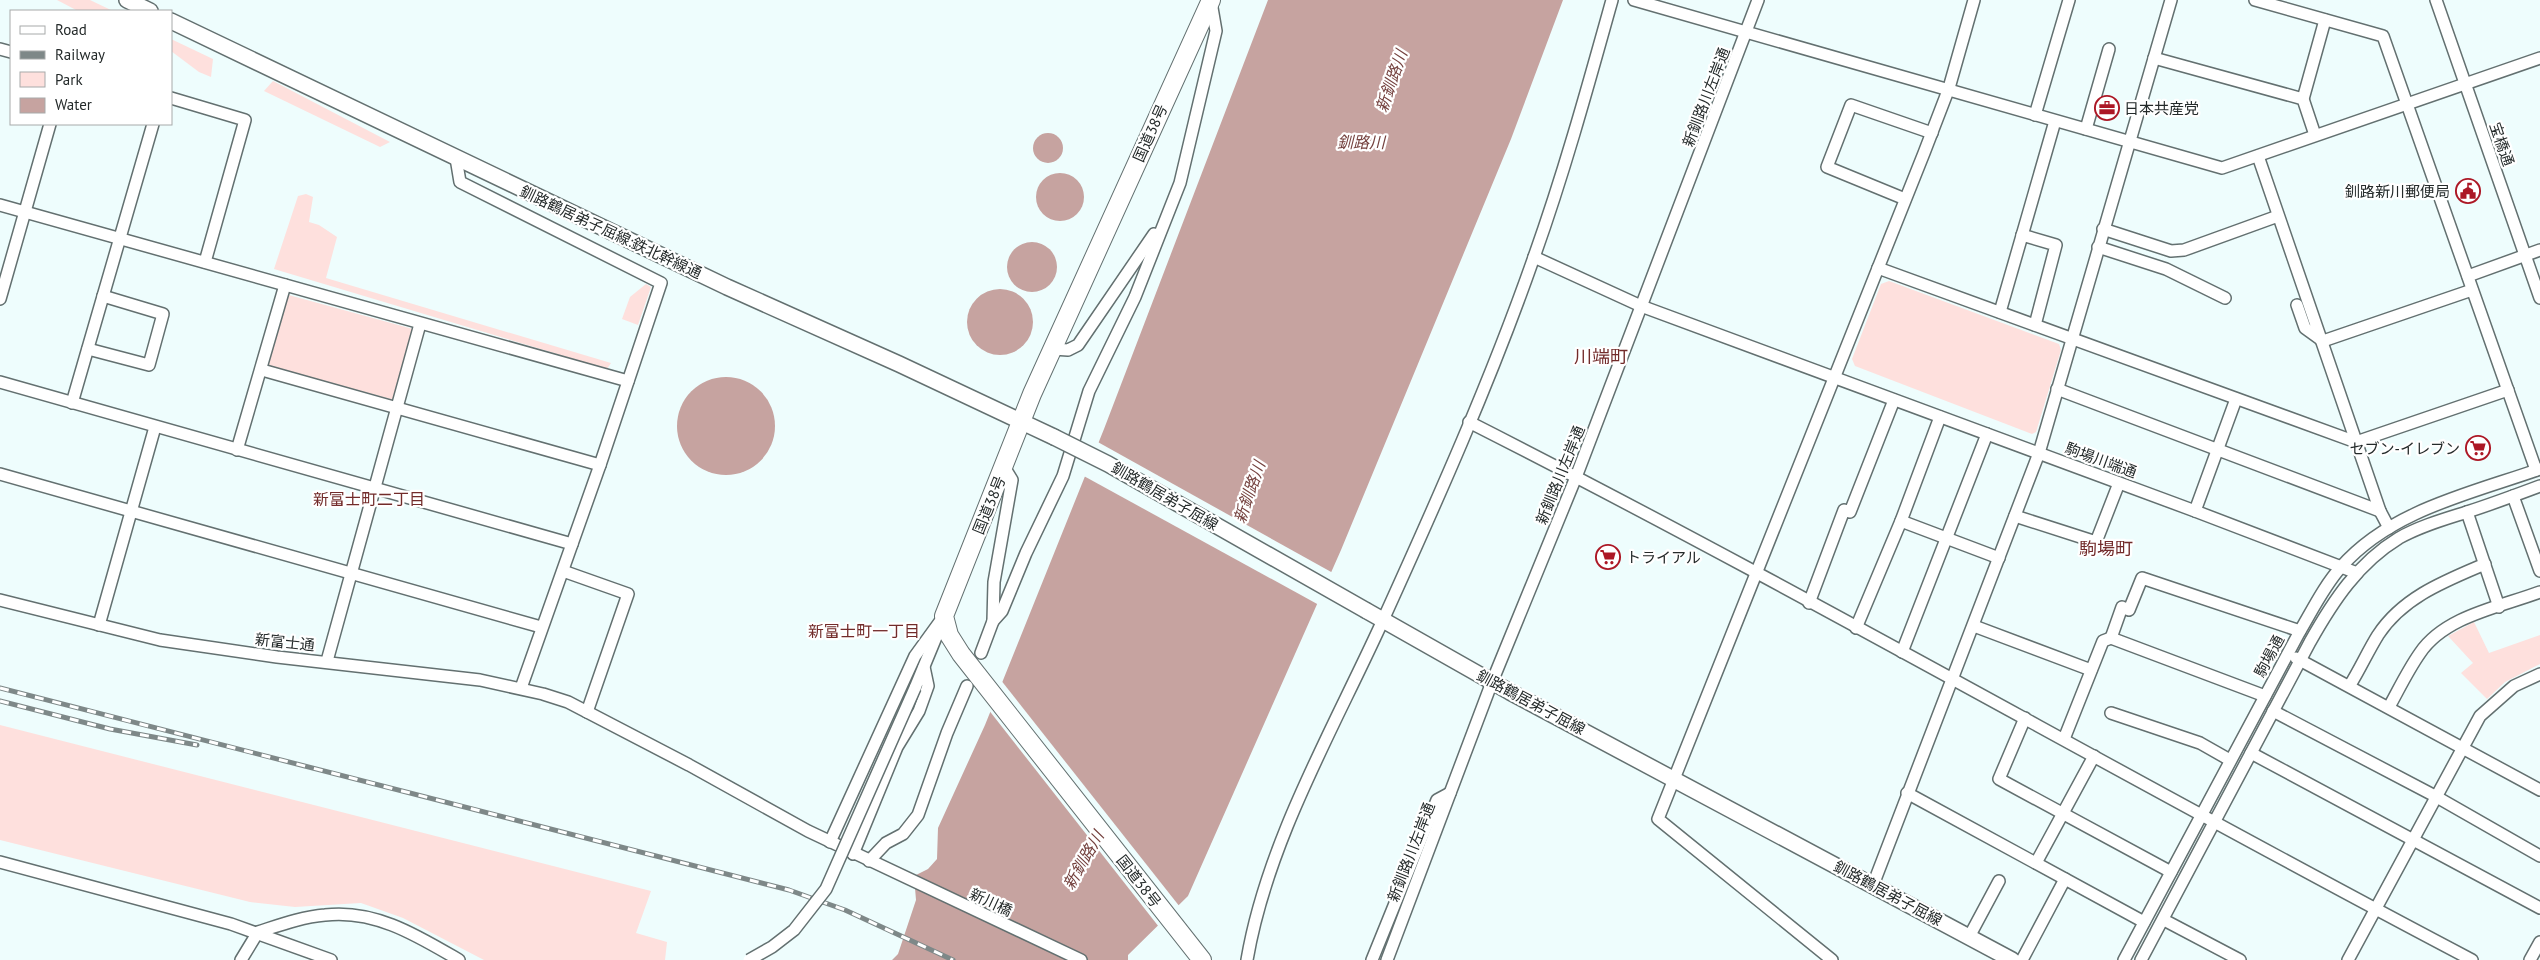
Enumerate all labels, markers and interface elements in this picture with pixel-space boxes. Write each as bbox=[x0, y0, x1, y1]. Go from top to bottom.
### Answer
legend bbox=[10, 10, 172, 125]
text: Road bbox=[55, 20, 87, 39]
text: Railway bbox=[55, 45, 105, 64]
street label: 新釧路川左岸通 bbox=[1678, 45, 1734, 149]
water label: 新釧路川 bbox=[1371, 46, 1412, 115]
text: Park bbox=[55, 70, 83, 89]
text: Water bbox=[55, 95, 92, 114]
office icon: 日本共産党 bbox=[2094, 95, 2120, 121]
place label: 日本共産党 bbox=[2124, 99, 2199, 118]
street label: 国道38号 bbox=[1129, 101, 1171, 165]
street label: 宝橋通 bbox=[2486, 120, 2518, 168]
water label: 釧路川 bbox=[1337, 132, 1387, 152]
public building icon: 釧路新川郵便局 bbox=[2455, 178, 2481, 204]
street label: 釧路鶴居弟子屈線:鉄北幹線通 bbox=[517, 181, 705, 283]
place label: 釧路新川郵便局 bbox=[2345, 182, 2450, 201]
district label: 川端町 bbox=[1574, 345, 1628, 368]
street label: 新釧路川左岸通 bbox=[1532, 423, 1588, 527]
supermarket icon: セブン-イレブン bbox=[2465, 435, 2491, 461]
street label: 駒場川端通 bbox=[2063, 438, 2139, 482]
place label: セブン-イレブン bbox=[2350, 439, 2460, 458]
water label: 新釧路川 bbox=[1229, 457, 1270, 526]
street label: 釧路鶴居弟子屈線 bbox=[1108, 458, 1222, 534]
street label: 国道38号 bbox=[969, 473, 1009, 537]
district label: 新富士町二丁目 bbox=[313, 489, 425, 509]
district label: 駒場町 bbox=[2079, 537, 2133, 560]
supermarket icon: トライアル bbox=[1595, 544, 1621, 570]
place label: トライアル bbox=[1626, 548, 1701, 567]
district label: 新富士町一丁目 bbox=[808, 621, 920, 641]
street label: 新富士通 bbox=[254, 629, 316, 655]
street label: 駒場通 bbox=[2250, 632, 2288, 680]
street label: 釧路鶴居弟子屈線 bbox=[1474, 665, 1588, 739]
street label: 新釧路川左岸通 bbox=[1383, 800, 1439, 904]
water label: 新釧路川 bbox=[1058, 826, 1109, 893]
street label: 国道38号 bbox=[1113, 851, 1165, 911]
street label: 釧路鶴居弟子屈線 bbox=[1831, 856, 1945, 930]
street label: 新川橋 bbox=[967, 884, 1015, 920]

